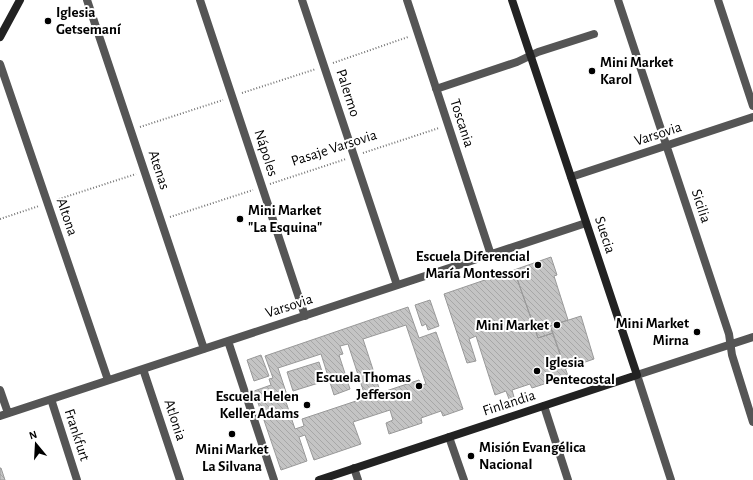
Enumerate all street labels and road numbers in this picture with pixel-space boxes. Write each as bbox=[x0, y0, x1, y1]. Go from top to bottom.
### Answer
street label: Palermo bbox=[333, 67, 363, 119]
street label: Toscania bbox=[447, 97, 477, 149]
street label: Varsovia bbox=[632, 119, 684, 149]
street label: Pasaje Varsovia bbox=[289, 127, 379, 169]
street label: Nápoles bbox=[251, 128, 281, 178]
street label: Atenas bbox=[146, 149, 172, 191]
street label: Sicilia bbox=[689, 187, 713, 225]
street label: Altona bbox=[54, 196, 80, 238]
street label: Suecia bbox=[592, 215, 618, 255]
street label: Varsovia bbox=[263, 291, 315, 321]
street label: Finlandia bbox=[481, 387, 537, 419]
street label: Atlonia bbox=[161, 398, 189, 443]
street label: Frankfurt bbox=[62, 407, 92, 463]

